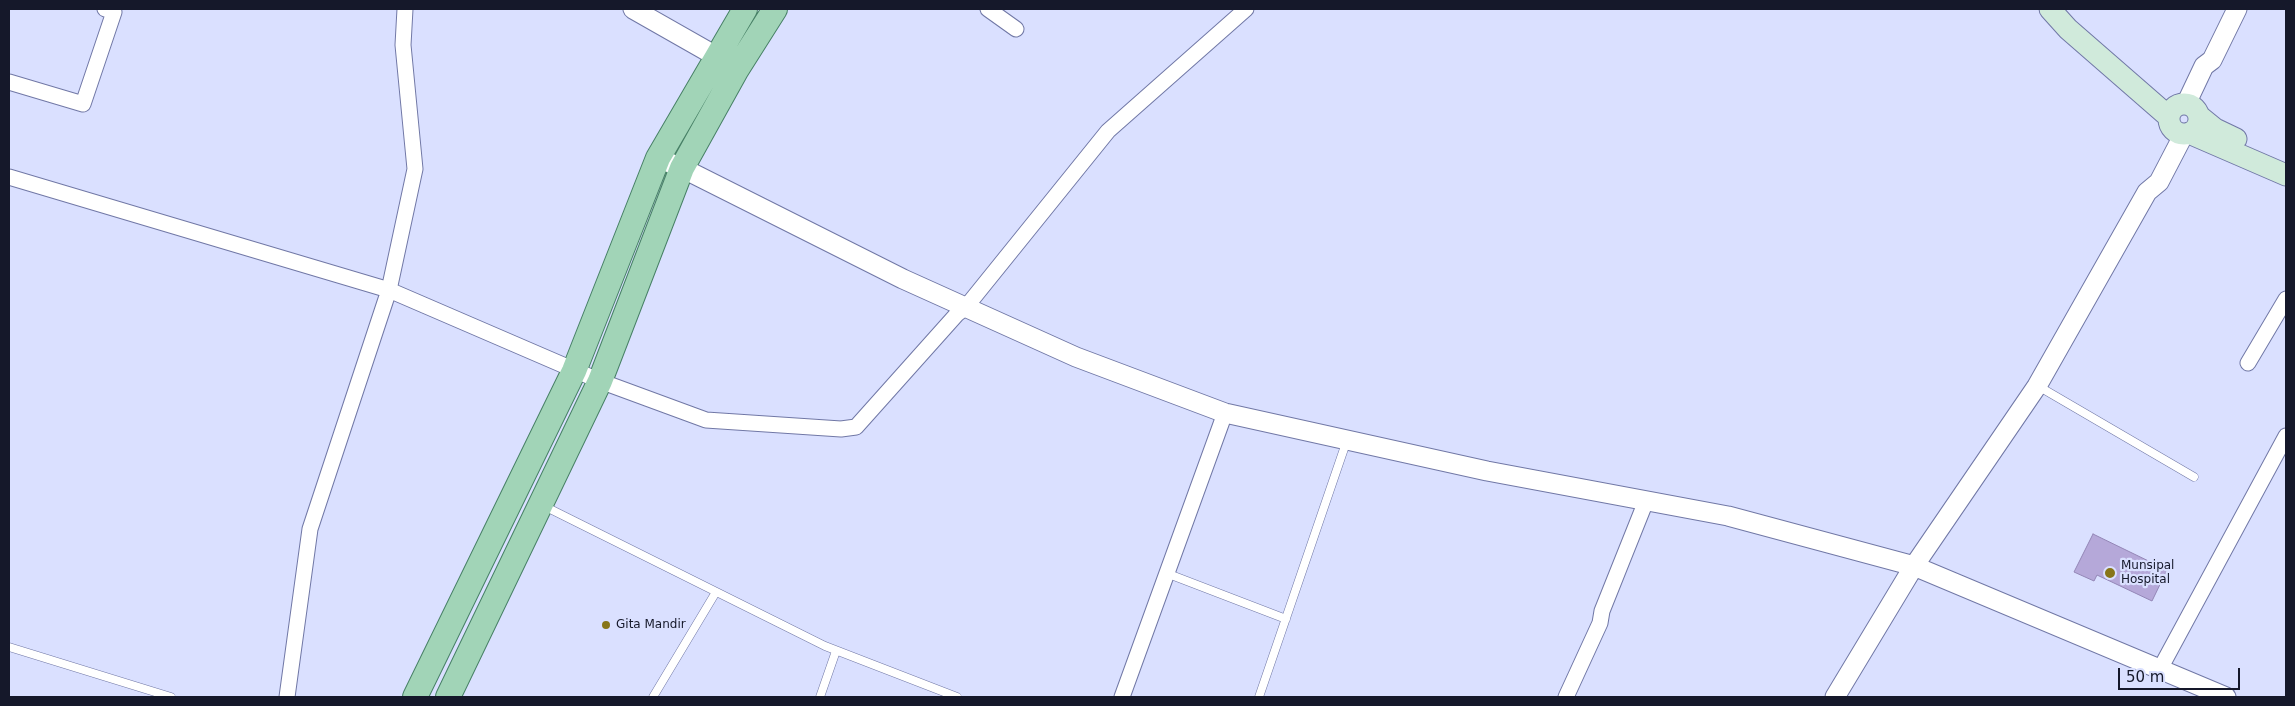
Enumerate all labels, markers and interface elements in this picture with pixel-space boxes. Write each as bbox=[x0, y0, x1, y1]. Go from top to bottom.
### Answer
place label: Munsipal Hospital bbox=[2121, 559, 2174, 587]
marker: Munsipal Hospital bbox=[2103, 566, 2117, 580]
place label: Gita Mandir bbox=[616, 618, 686, 632]
marker: Gita Mandir bbox=[600, 619, 612, 631]
scale bar bbox=[2120, 658, 2242, 690]
text: 50 m bbox=[2126, 668, 2164, 686]

